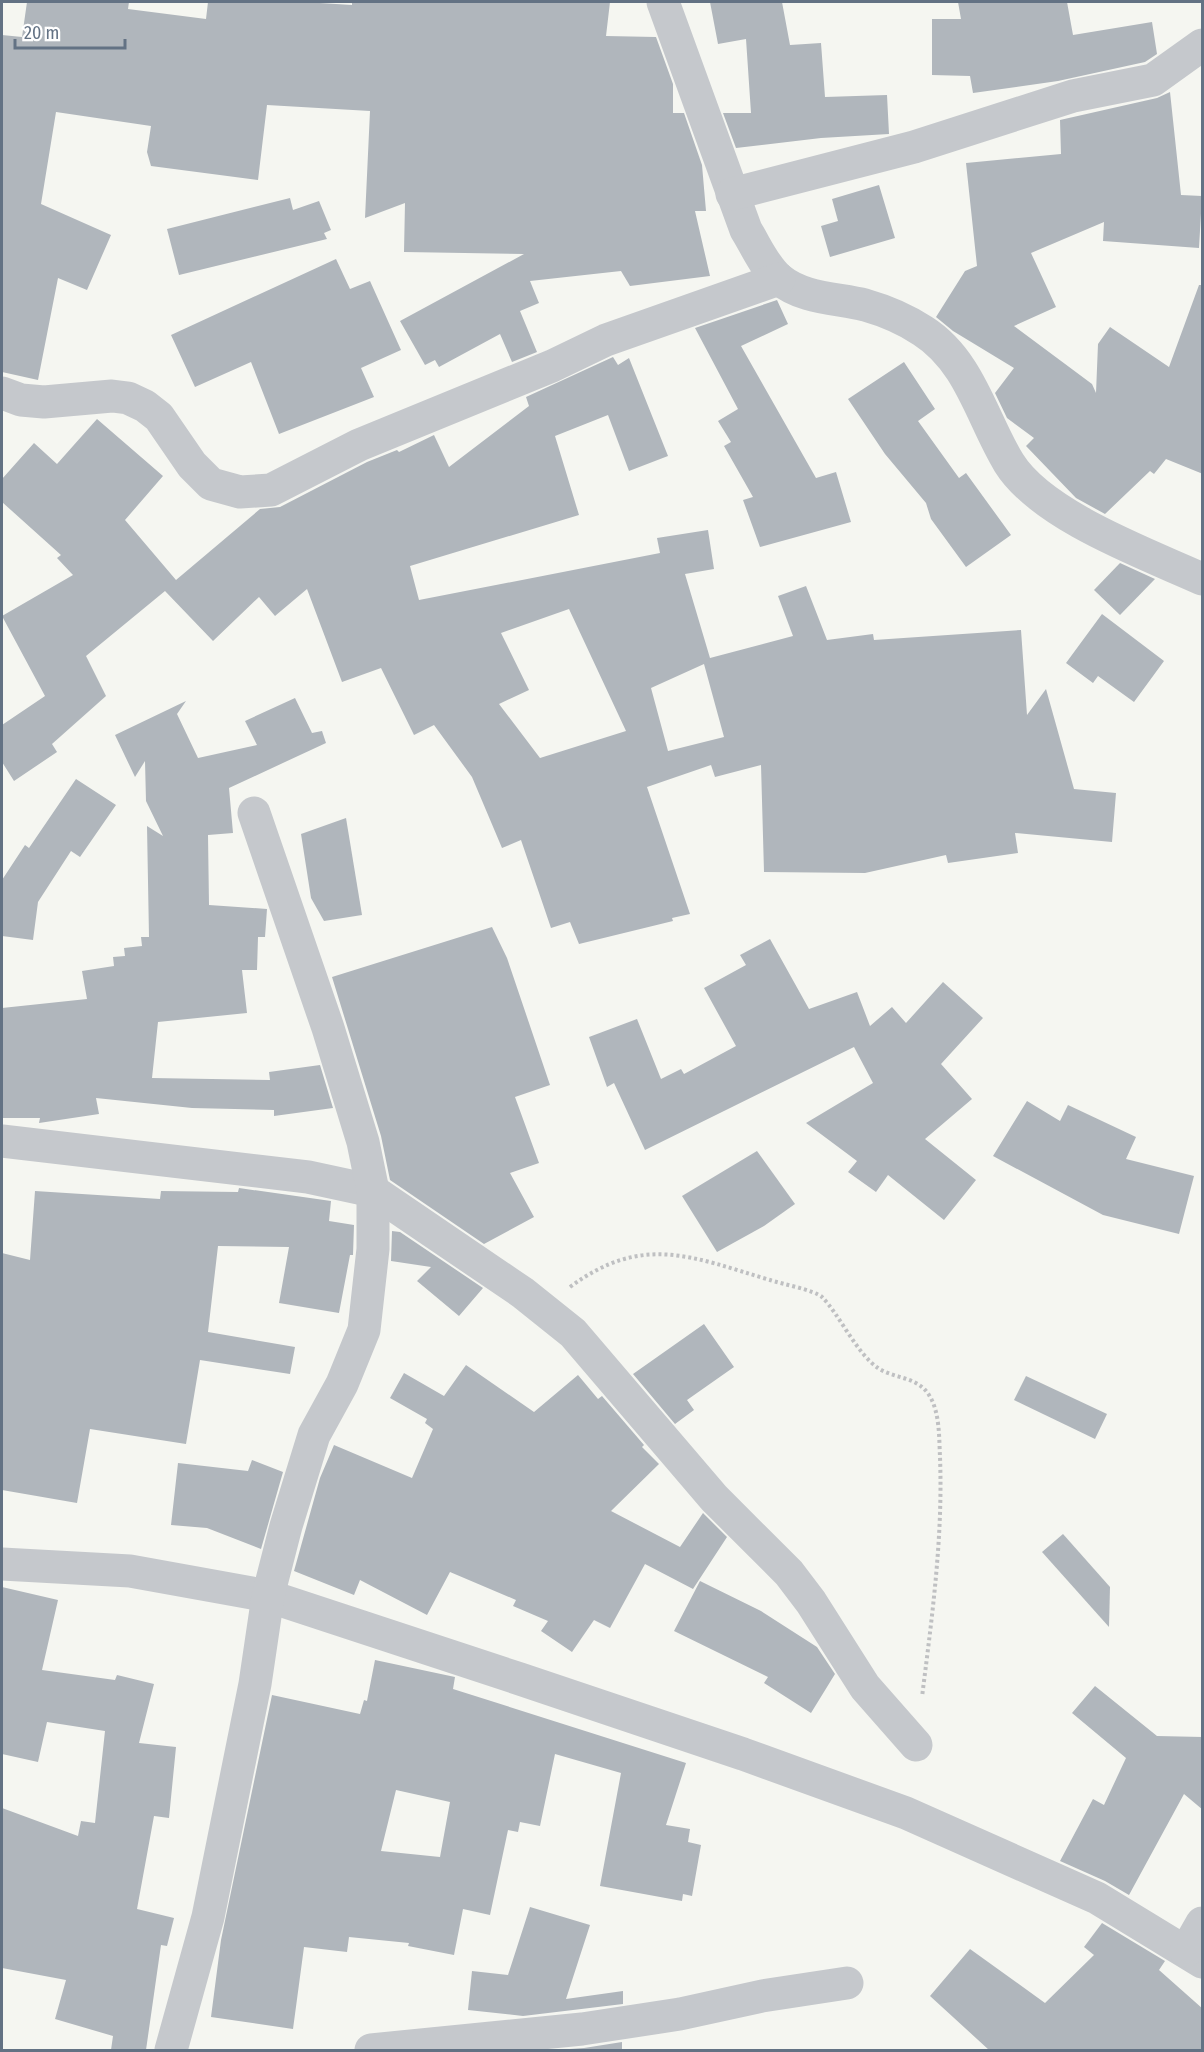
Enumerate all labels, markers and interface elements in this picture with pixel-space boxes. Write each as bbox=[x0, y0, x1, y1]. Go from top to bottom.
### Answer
scale bar bbox=[15, 12, 124, 50]
text: 20 m bbox=[24, 22, 59, 44]

